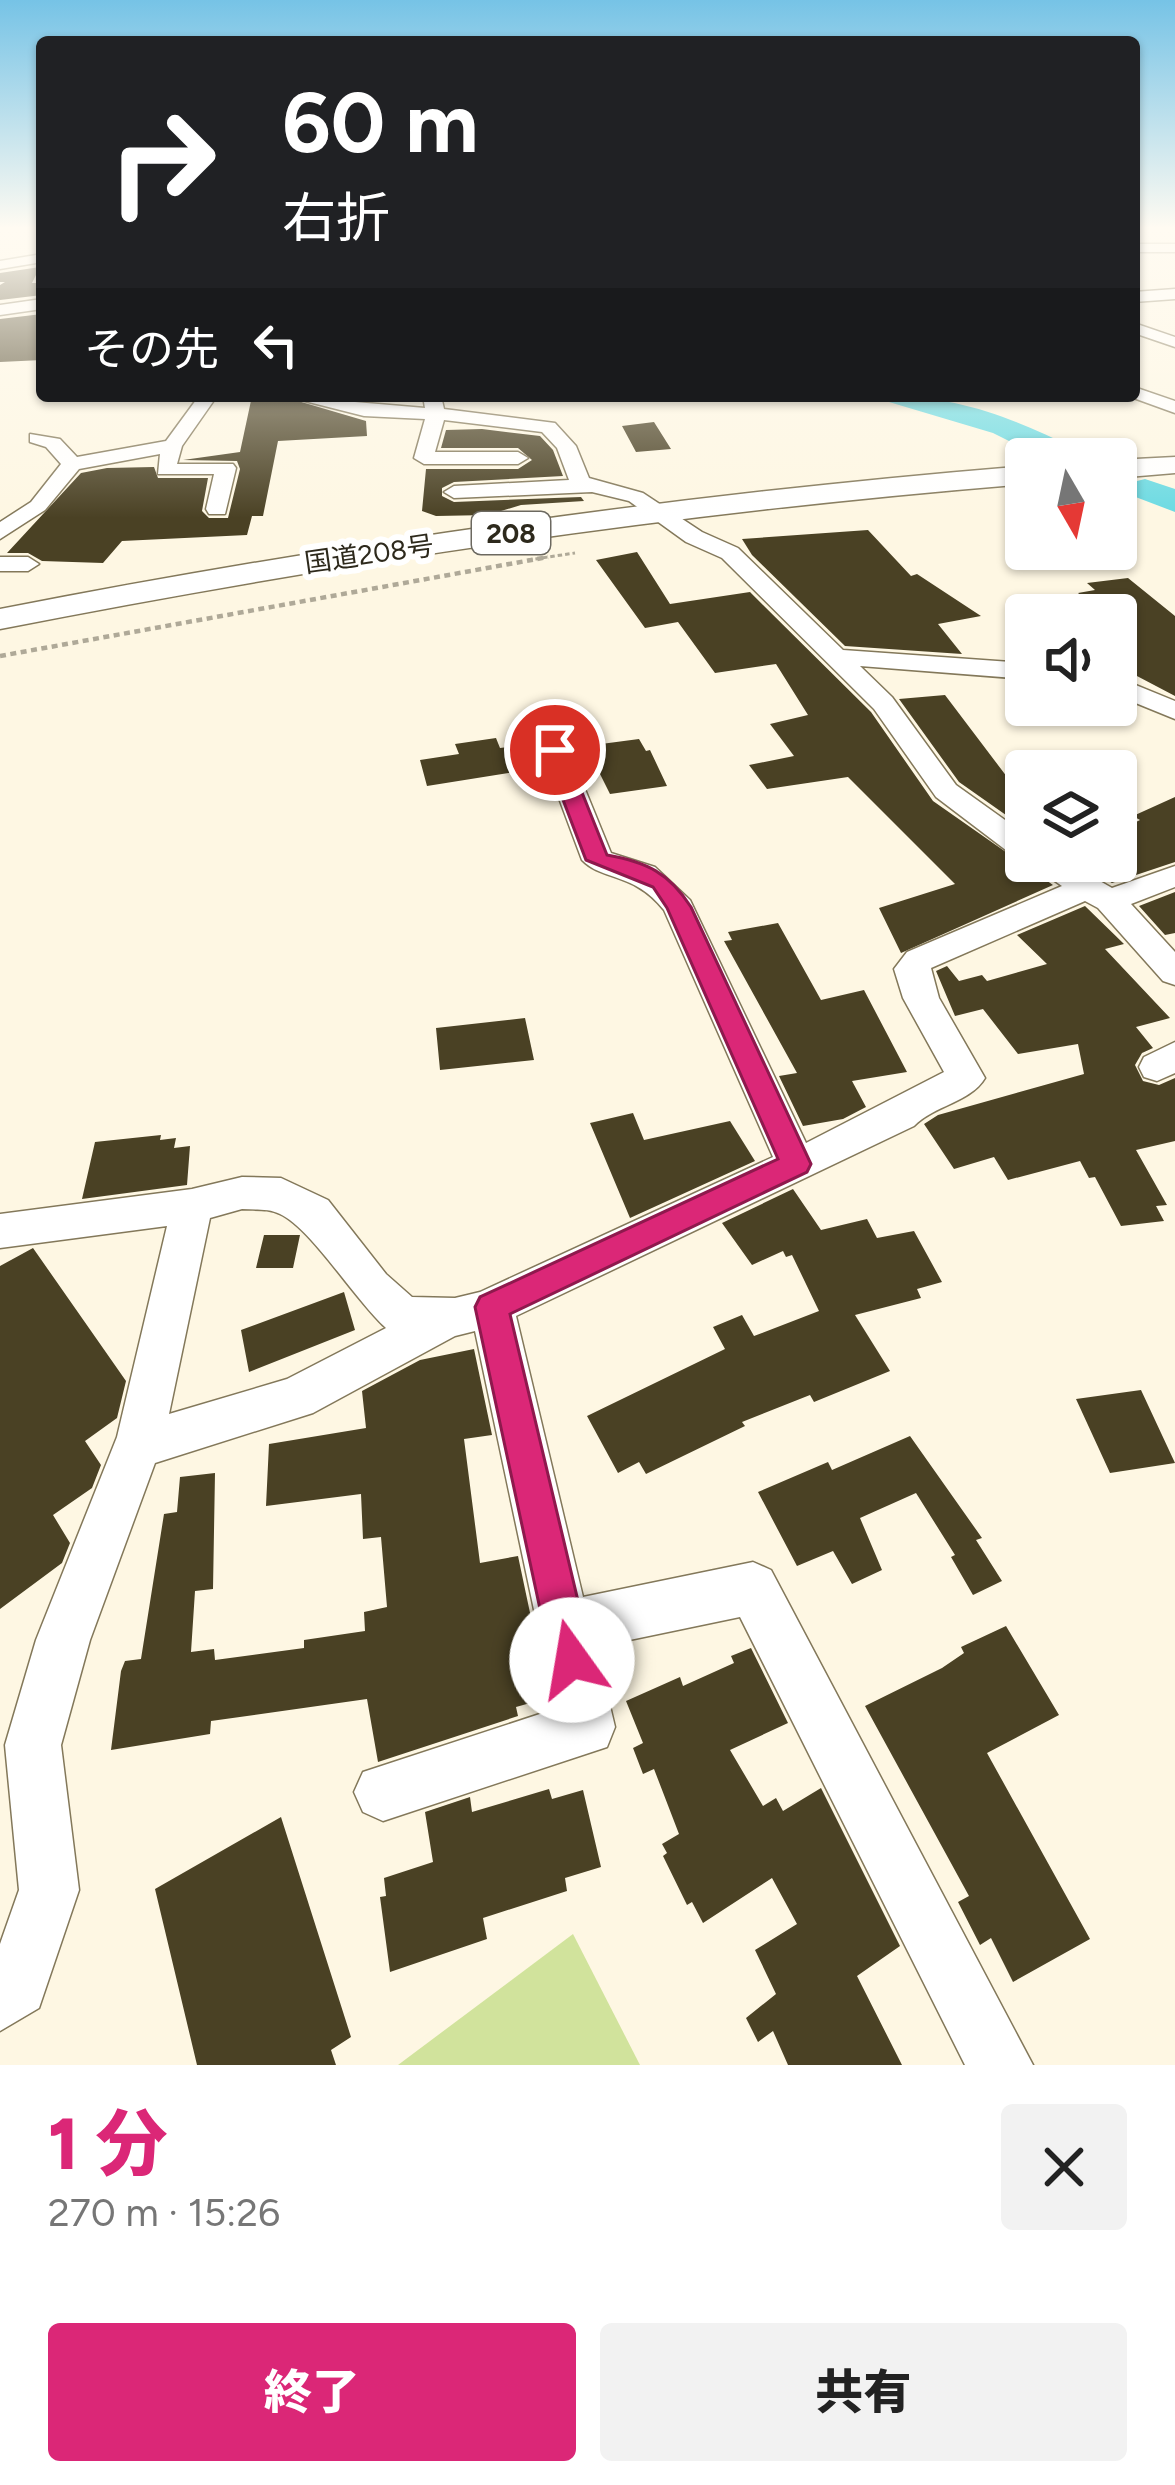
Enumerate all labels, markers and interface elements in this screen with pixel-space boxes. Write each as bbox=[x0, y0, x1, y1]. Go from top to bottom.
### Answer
text: 60 m bbox=[282, 72, 478, 173]
icon: right bbox=[84, 84, 240, 240]
text: 右折 bbox=[282, 186, 390, 251]
icon: left bbox=[243, 312, 309, 378]
text: その先 bbox=[84, 322, 219, 376]
north arrow bbox=[1005, 438, 1137, 570]
map controls bbox=[1005, 438, 1137, 882]
road number: 208 bbox=[472, 512, 550, 554]
street label: 国道208号 bbox=[302, 529, 436, 579]
button: sound bbox=[1005, 594, 1137, 726]
pin bbox=[504, 699, 606, 801]
icon: arrive bbox=[522, 717, 588, 783]
button: layers bbox=[1005, 750, 1137, 882]
position arrow bbox=[509, 1597, 635, 1723]
text: 1 分 bbox=[48, 2101, 168, 2187]
button: close bbox=[1001, 2104, 1127, 2230]
text: 270 m · 15:26 bbox=[48, 2189, 280, 2236]
button: 終了 bbox=[48, 2323, 576, 2461]
button: 共有 bbox=[600, 2323, 1127, 2461]

